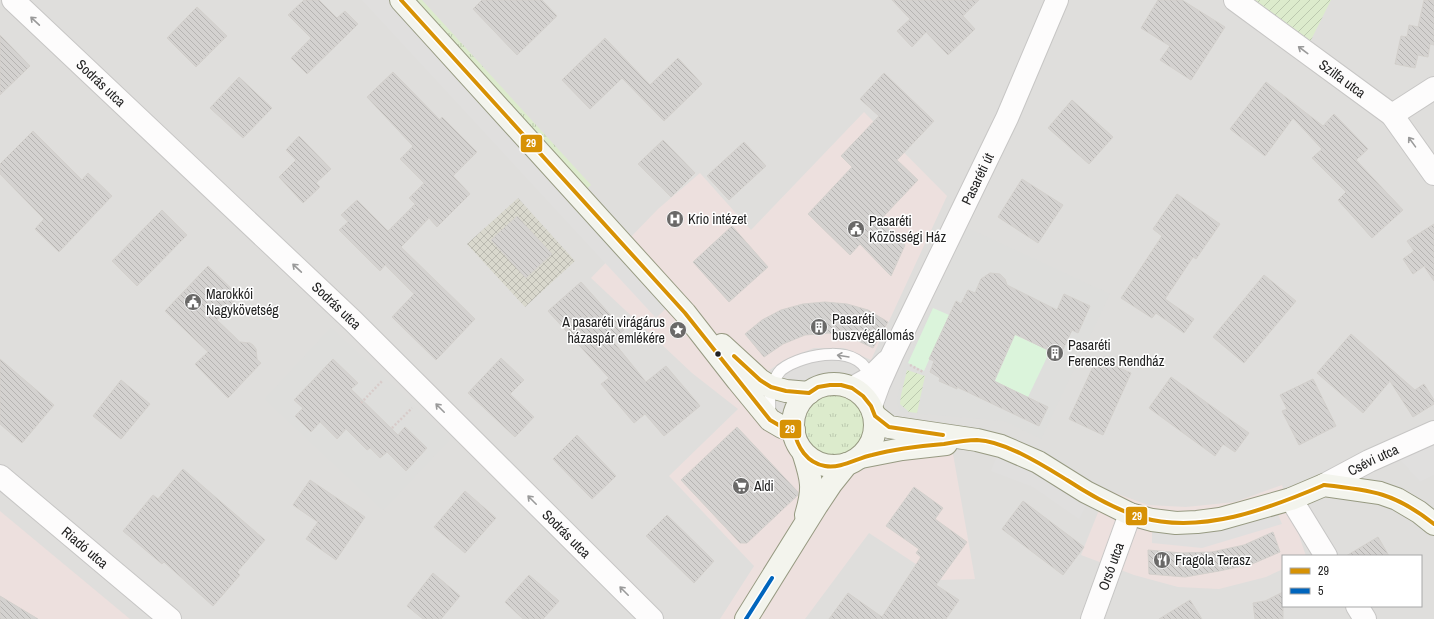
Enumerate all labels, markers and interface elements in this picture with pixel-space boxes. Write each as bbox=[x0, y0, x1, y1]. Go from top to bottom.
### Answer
one-way arrow bbox=[30, 16, 40, 26]
one-way arrow bbox=[1297, 45, 1308, 54]
street label: Sodrás utca bbox=[72, 55, 130, 111]
street label: Szilfa utca bbox=[1315, 55, 1370, 102]
line badge: 29 bbox=[520, 134, 543, 153]
text: 29 bbox=[526, 136, 536, 150]
one-way arrow bbox=[1408, 137, 1416, 148]
street label: Pasaréti út bbox=[957, 150, 998, 208]
hospital icon: Krio intézet bbox=[665, 209, 685, 229]
place label: Krio intézet bbox=[688, 210, 747, 228]
place label: Pasaréti Közösségi Ház bbox=[869, 212, 946, 246]
public building icon: Pasaréti Közösségi Ház bbox=[846, 219, 866, 239]
one-way arrow bbox=[292, 264, 302, 273]
street label: Sodrás utca bbox=[308, 278, 366, 334]
place label: Marokkói Nagykövetség bbox=[206, 285, 279, 319]
public building icon: Marokkói Nagykövetség bbox=[183, 292, 203, 312]
place label: Pasaréti buszvégállomás bbox=[832, 310, 915, 344]
place label: A pasaréti virágárus házaspár emlékére bbox=[561, 313, 665, 347]
building icon: Pasaréti buszvégállomás bbox=[809, 317, 829, 337]
place icon: A pasaréti virágárus házaspár emlékére bbox=[668, 320, 688, 340]
place label: Pasaréti Ferences Rendház bbox=[1068, 336, 1165, 370]
building icon: Pasaréti Ferences Rendház bbox=[1045, 343, 1065, 363]
unlabelled marker bbox=[713, 349, 723, 359]
one-way arrow bbox=[837, 352, 850, 360]
one-way arrow bbox=[435, 403, 445, 413]
line badge: 29 bbox=[779, 419, 802, 439]
text: 29 bbox=[785, 422, 795, 436]
street label: Csévi utca bbox=[1344, 440, 1402, 480]
supermarket icon: Aldi bbox=[731, 476, 751, 496]
place label: Aldi bbox=[753, 477, 774, 495]
one-way arrow bbox=[527, 495, 537, 505]
street label: Sodrás utca bbox=[538, 506, 595, 562]
line badge: 29 bbox=[1125, 506, 1148, 526]
text: 29 bbox=[1132, 509, 1142, 523]
street label: Riadó utca bbox=[58, 523, 112, 573]
street label: Orsó utca bbox=[1094, 539, 1128, 593]
restaurant icon: Fragola Terasz bbox=[1152, 550, 1172, 570]
place label: Fragola Terasz bbox=[1175, 551, 1251, 569]
legend bbox=[1282, 555, 1422, 607]
text: 29 bbox=[1318, 563, 1329, 579]
text: 5 bbox=[1318, 583, 1324, 599]
one-way arrow bbox=[620, 587, 630, 597]

